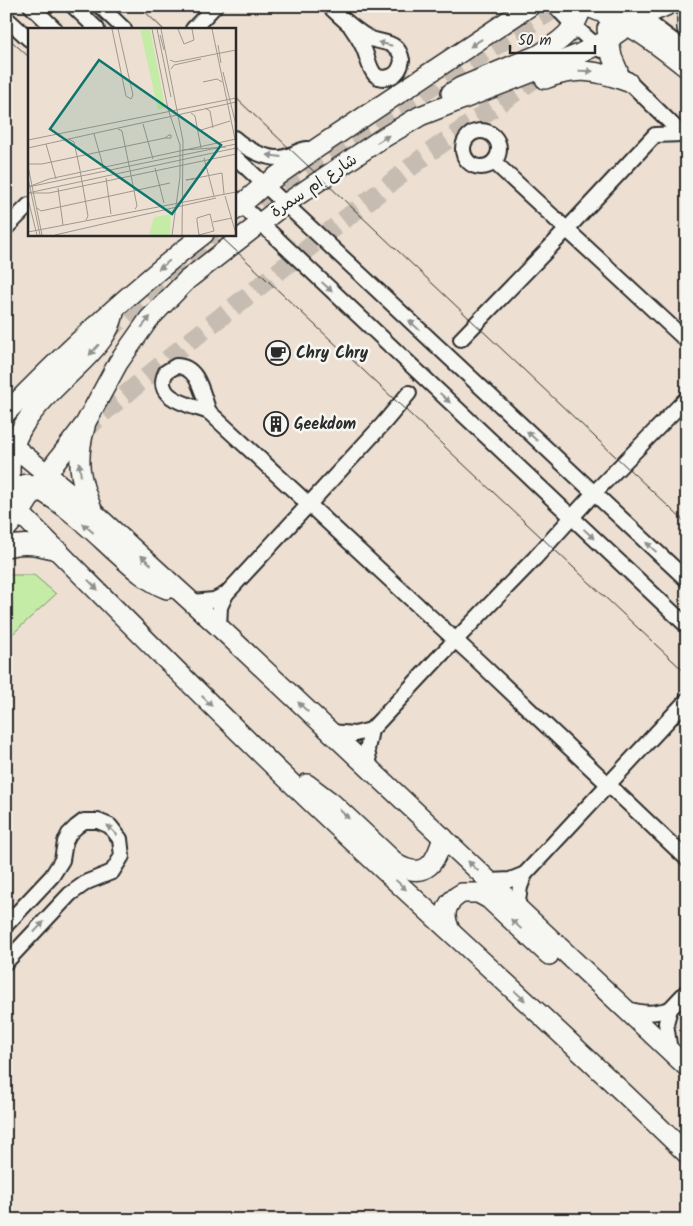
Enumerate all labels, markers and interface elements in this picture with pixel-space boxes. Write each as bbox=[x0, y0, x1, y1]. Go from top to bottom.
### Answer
scale bar bbox=[510, 22, 596, 54]
inset map bbox=[28, 28, 235, 235]
text: 50 m bbox=[518, 29, 552, 53]
one-way arrow bbox=[377, 39, 392, 47]
one-way arrow bbox=[469, 39, 482, 48]
one-way arrow bbox=[578, 67, 594, 75]
one-way arrow bbox=[377, 134, 390, 143]
street label: شارع ام سمرة bbox=[266, 148, 362, 224]
one-way arrow bbox=[265, 152, 281, 160]
one-way arrow bbox=[158, 260, 171, 271]
one-way arrow bbox=[321, 281, 333, 293]
one-way arrow bbox=[141, 316, 152, 329]
one-way arrow bbox=[408, 319, 420, 331]
cafe icon: Chry Chry bbox=[265, 340, 291, 366]
place label: Chry Chry bbox=[296, 341, 369, 366]
one-way arrow bbox=[88, 343, 100, 355]
one-way arrow bbox=[439, 392, 451, 404]
building icon: Geekdom bbox=[263, 411, 289, 437]
place label: Geekdom bbox=[294, 412, 356, 437]
one-way arrow bbox=[527, 430, 539, 442]
one-way arrow bbox=[76, 461, 84, 477]
one-way arrow bbox=[82, 523, 95, 534]
one-way arrow bbox=[582, 528, 594, 540]
one-way arrow bbox=[645, 541, 657, 552]
one-way arrow bbox=[140, 555, 153, 566]
one-way arrow bbox=[87, 579, 99, 591]
one-way arrow bbox=[201, 695, 213, 707]
one-way arrow bbox=[297, 701, 309, 713]
one-way arrow bbox=[338, 808, 350, 820]
one-way arrow bbox=[106, 824, 118, 836]
one-way arrow bbox=[468, 860, 480, 872]
one-way arrow bbox=[395, 879, 407, 891]
one-way arrow bbox=[510, 918, 522, 930]
one-way arrow bbox=[33, 921, 45, 933]
one-way arrow bbox=[513, 990, 525, 1002]

